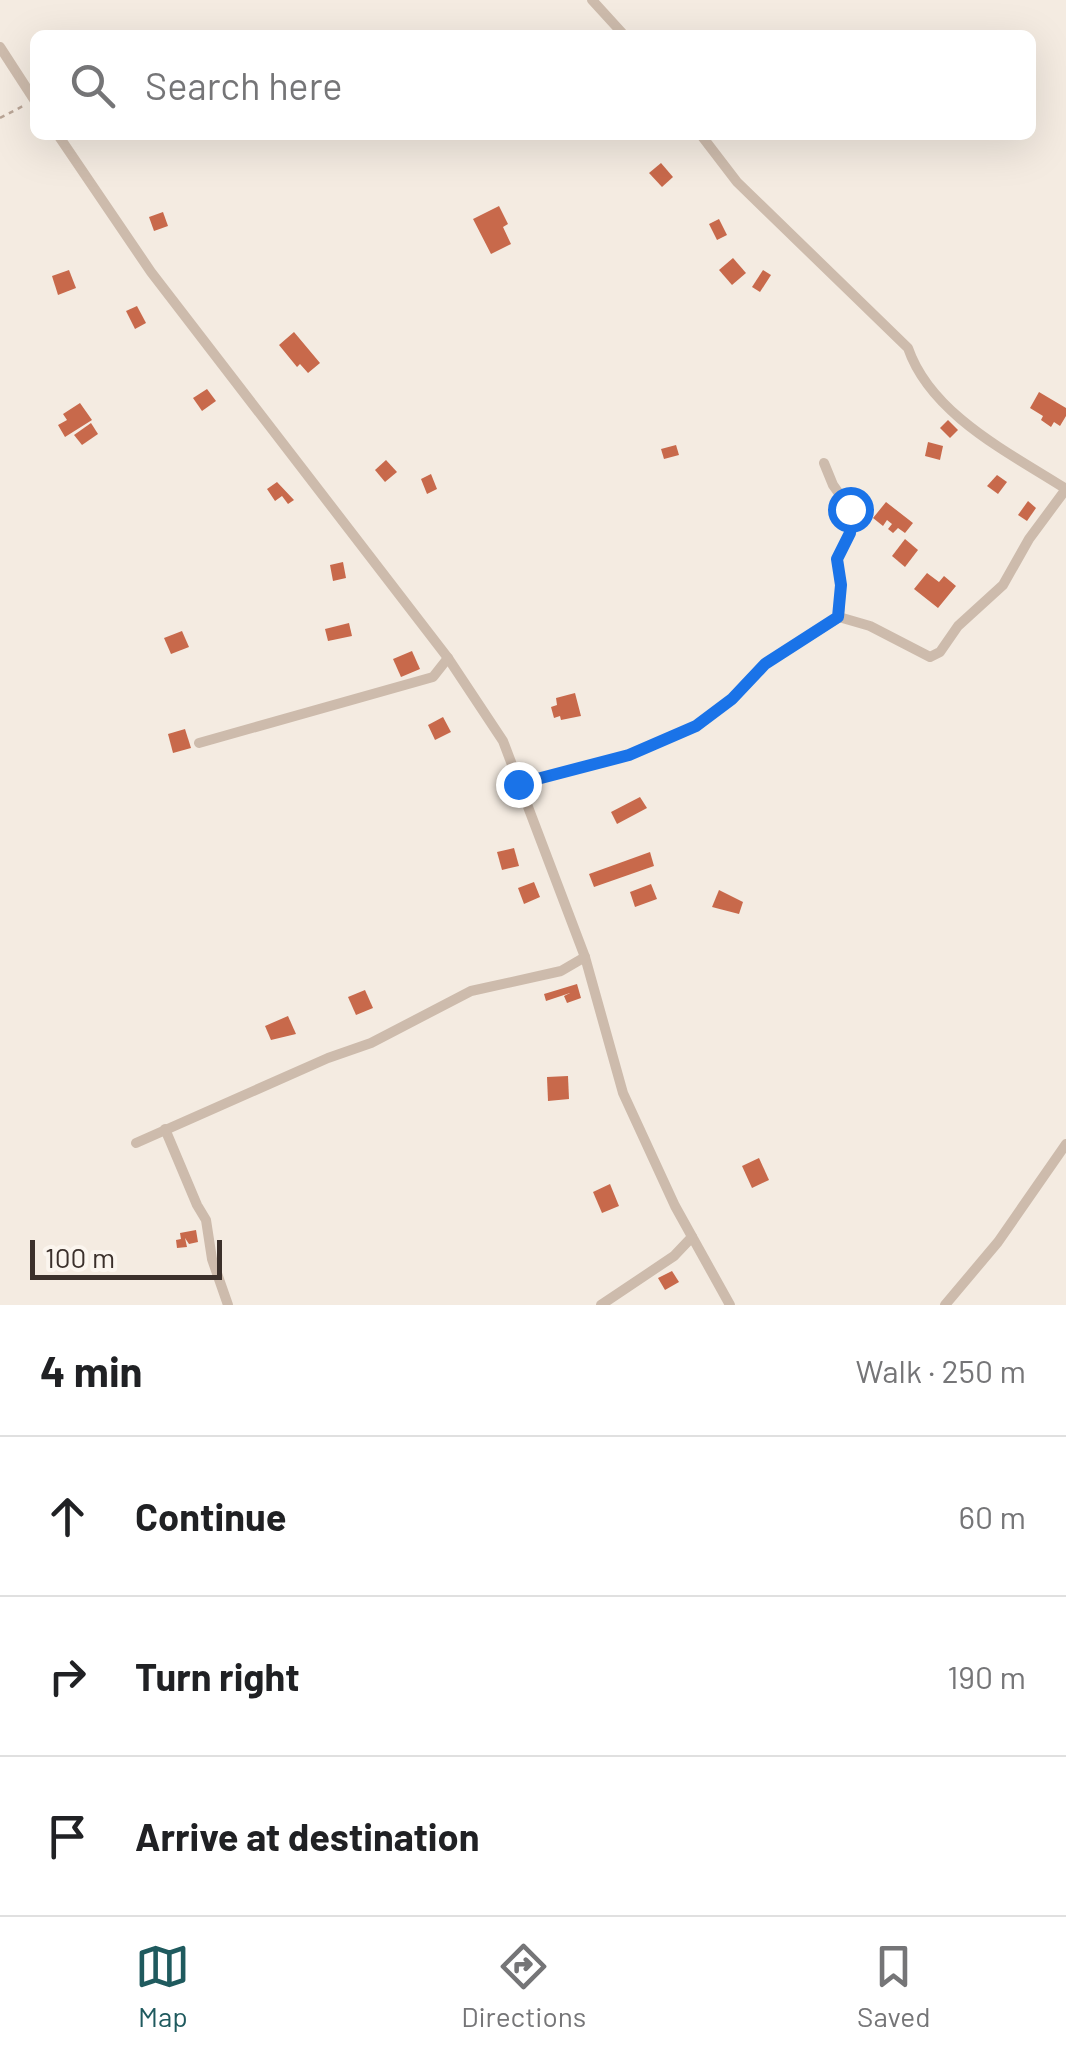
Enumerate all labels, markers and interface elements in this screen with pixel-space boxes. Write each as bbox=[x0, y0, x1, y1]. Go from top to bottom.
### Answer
search box bbox=[30, 30, 1036, 140]
icon: search bbox=[65, 58, 120, 113]
text: Search here bbox=[145, 62, 343, 108]
route start bbox=[828, 487, 874, 533]
route end bbox=[496, 762, 542, 808]
scale bar bbox=[30, 1235, 222, 1280]
text: 100 m bbox=[45, 1240, 115, 1274]
text: 4 min bbox=[40, 1345, 143, 1395]
text: Walk · 250 m bbox=[856, 1351, 1026, 1389]
icon: ahead bbox=[40, 1489, 95, 1544]
text: Continue bbox=[135, 1493, 286, 1539]
text: 60 m bbox=[959, 1497, 1026, 1535]
icon: right bbox=[40, 1649, 95, 1704]
text: Turn right bbox=[135, 1653, 300, 1699]
text: 190 m bbox=[947, 1657, 1026, 1695]
icon: arrive bbox=[40, 1809, 95, 1864]
text: Arrive at destination bbox=[135, 1813, 480, 1859]
tab: Map bbox=[135, 1939, 190, 2033]
tab: Directions bbox=[461, 1939, 586, 2033]
tab: Saved bbox=[857, 1939, 931, 2033]

